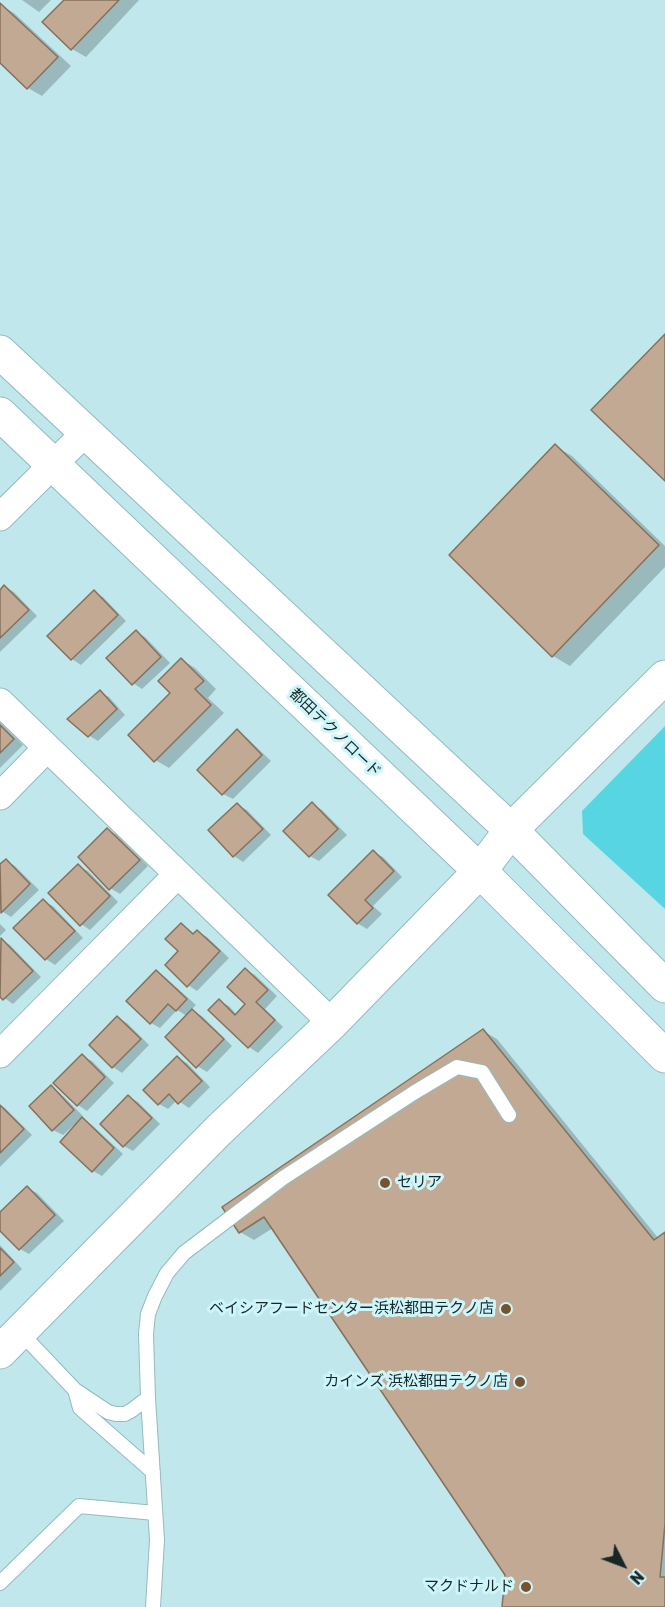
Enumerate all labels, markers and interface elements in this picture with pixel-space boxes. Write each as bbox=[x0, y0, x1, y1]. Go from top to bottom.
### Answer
street label: 都田テクノロード bbox=[286, 685, 384, 781]
place label: セリア bbox=[397, 1174, 442, 1192]
marker: セリア bbox=[378, 1176, 392, 1190]
place label: ベイシアフードセンター浜松都田テクノ店 bbox=[209, 1300, 494, 1318]
marker: ベイシアフードセンター浜松都田テクノ店 bbox=[499, 1302, 513, 1316]
place label: カインズ 浜松都田テクノ店 bbox=[324, 1373, 508, 1391]
marker: カインズ 浜松都田テクノ店 bbox=[513, 1375, 527, 1389]
north arrow bbox=[593, 1535, 653, 1595]
text: N bbox=[626, 1567, 648, 1588]
place label: マクドナルド bbox=[424, 1578, 514, 1596]
marker: マクドナルド bbox=[519, 1580, 533, 1594]

